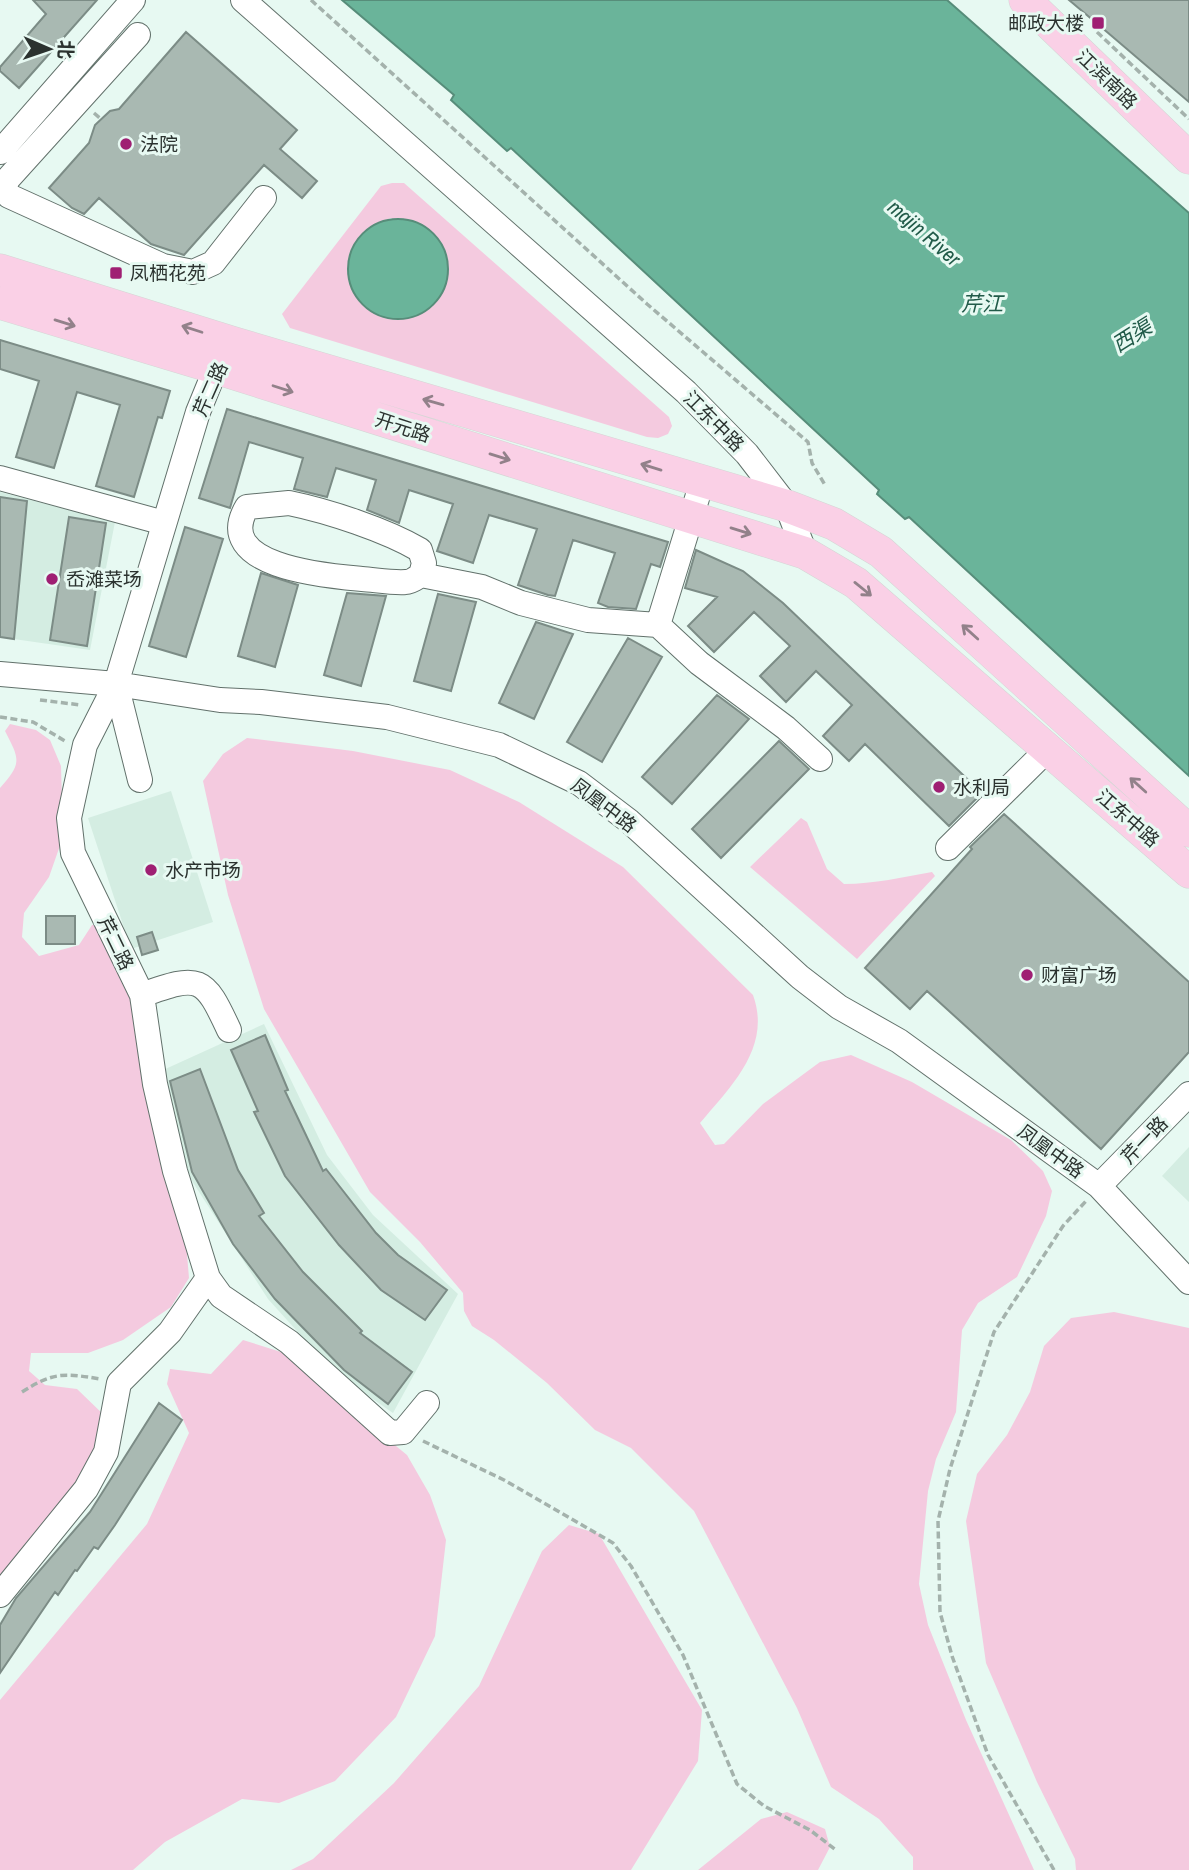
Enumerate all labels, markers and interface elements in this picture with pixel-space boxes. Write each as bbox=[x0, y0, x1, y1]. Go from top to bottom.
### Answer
place label: 邮政大楼 bbox=[1008, 10, 1084, 36]
north arrow bbox=[14, 14, 84, 84]
marker: 邮政大楼 bbox=[1090, 15, 1106, 31]
text: 北 bbox=[53, 40, 79, 60]
street label: 江滨南路 bbox=[1071, 43, 1143, 115]
place label: 法院 bbox=[140, 131, 178, 157]
marker: 法院 bbox=[118, 136, 134, 152]
water label: majin River bbox=[882, 193, 968, 273]
place label: 凤栖花苑 bbox=[130, 260, 206, 286]
marker: 凤栖花苑 bbox=[108, 265, 124, 281]
water label: 芹江 bbox=[961, 289, 1005, 318]
water label: 西渠 bbox=[1106, 311, 1160, 359]
one-way arrow bbox=[54, 317, 76, 330]
one-way arrow bbox=[181, 322, 203, 335]
street label: 芹二路 bbox=[187, 358, 233, 420]
one-way arrow bbox=[272, 383, 294, 396]
street label: 江东中路 bbox=[678, 385, 750, 457]
one-way arrow bbox=[423, 394, 445, 407]
street label: 开元路 bbox=[372, 406, 434, 448]
one-way arrow bbox=[489, 452, 511, 465]
one-way arrow bbox=[641, 459, 663, 472]
one-way arrow bbox=[730, 526, 752, 539]
place label: 岙滩菜场 bbox=[66, 566, 142, 592]
marker: 岙滩菜场 bbox=[44, 571, 60, 587]
one-way arrow bbox=[853, 581, 871, 597]
one-way arrow bbox=[962, 624, 979, 641]
street label: 凤凰中路 bbox=[566, 772, 642, 838]
place label: 水利局 bbox=[953, 774, 1010, 800]
one-way arrow bbox=[1130, 777, 1148, 793]
marker: 水利局 bbox=[931, 779, 947, 795]
street label: 江东中路 bbox=[1091, 783, 1165, 853]
place label: 水产市场 bbox=[165, 857, 241, 883]
marker: 水产市场 bbox=[143, 862, 159, 878]
street label: 芹二路 bbox=[92, 912, 140, 974]
place label: 财富广场 bbox=[1041, 962, 1117, 988]
marker: 财富广场 bbox=[1019, 967, 1035, 983]
street label: 芹一路 bbox=[1115, 1110, 1173, 1170]
street label: 凤凰中路 bbox=[1013, 1118, 1089, 1184]

